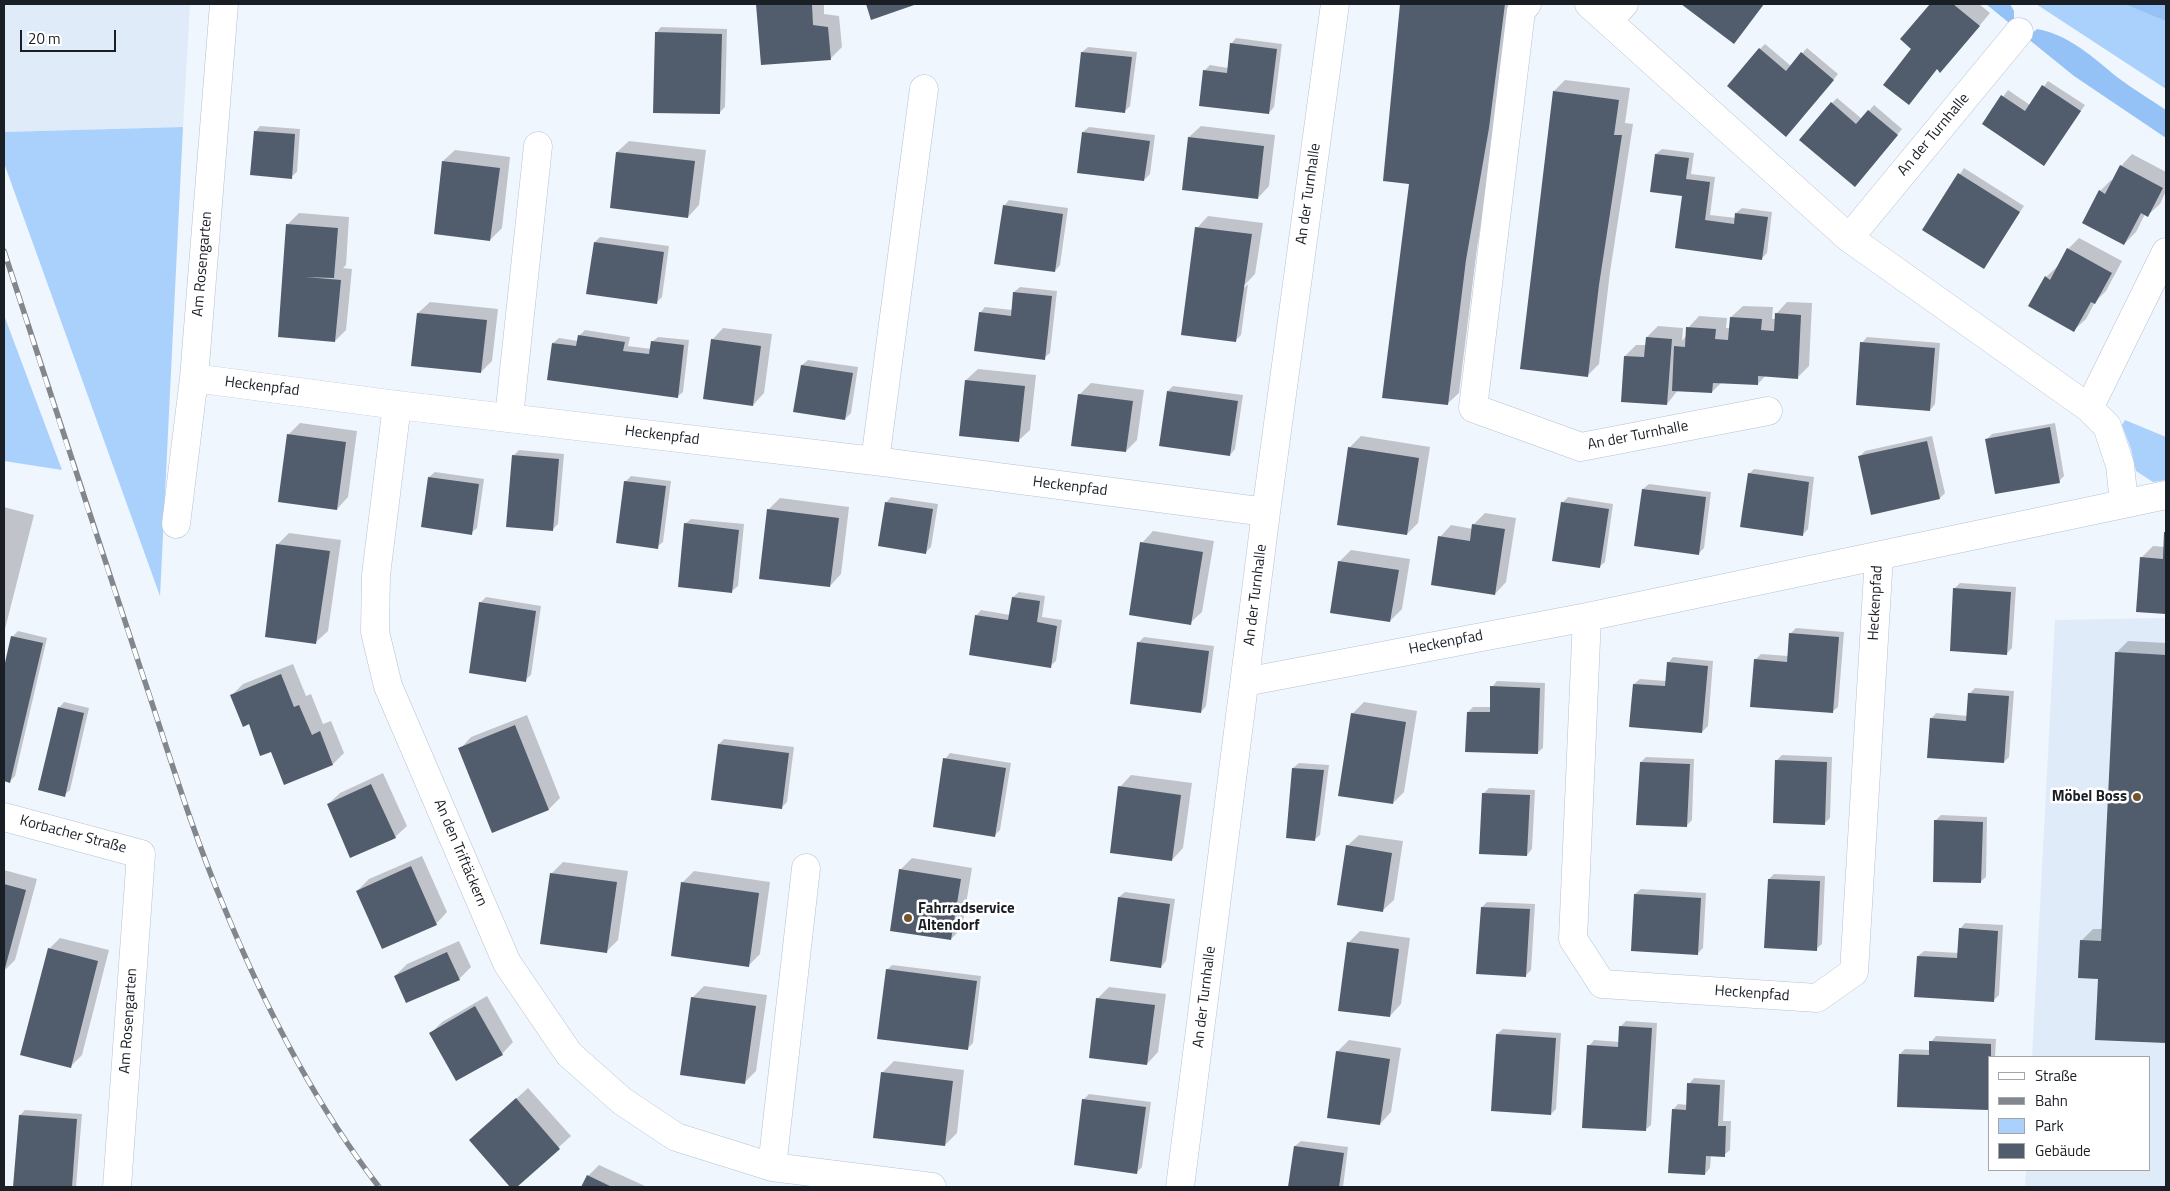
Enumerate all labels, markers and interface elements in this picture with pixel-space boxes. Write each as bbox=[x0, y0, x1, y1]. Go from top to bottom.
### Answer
scale bar bbox=[22, 20, 119, 52]
text: 20 m bbox=[28, 27, 61, 50]
street label: An der Turnhalle bbox=[1894, 90, 1974, 180]
street label: An der Turnhalle bbox=[1293, 142, 1325, 246]
street label: Am Rosengarten bbox=[189, 211, 217, 317]
street label: Heckenpfad bbox=[224, 373, 300, 401]
street label: An der Turnhalle bbox=[1586, 417, 1690, 455]
street label: Heckenpfad bbox=[624, 422, 700, 450]
street label: Heckenpfad bbox=[1032, 473, 1108, 501]
street label: An der Turnhalle bbox=[1241, 543, 1271, 647]
street label: Heckenpfad bbox=[1865, 565, 1887, 641]
street label: Heckenpfad bbox=[1407, 627, 1485, 659]
place label: Möbel Boss bbox=[2052, 788, 2127, 806]
marker: Möbel Boss bbox=[2131, 791, 2143, 803]
street label: An den Triftäckern bbox=[429, 797, 491, 909]
street label: Korbacher Straße bbox=[18, 812, 128, 858]
place label: Fahrradservice Altendorf bbox=[918, 900, 1015, 935]
marker: Fahrradservice Altendorf bbox=[902, 912, 914, 924]
street label: An der Turnhalle bbox=[1190, 945, 1220, 1049]
street label: Am Rosengarten bbox=[116, 968, 142, 1074]
street label: Heckenpfad bbox=[1714, 982, 1790, 1006]
legend bbox=[1988, 1056, 2150, 1171]
text: Straße bbox=[2035, 1064, 2077, 1087]
text: Bahn bbox=[2035, 1089, 2068, 1112]
text: Park bbox=[2035, 1114, 2064, 1137]
text: Gebäude bbox=[2035, 1139, 2091, 1162]

